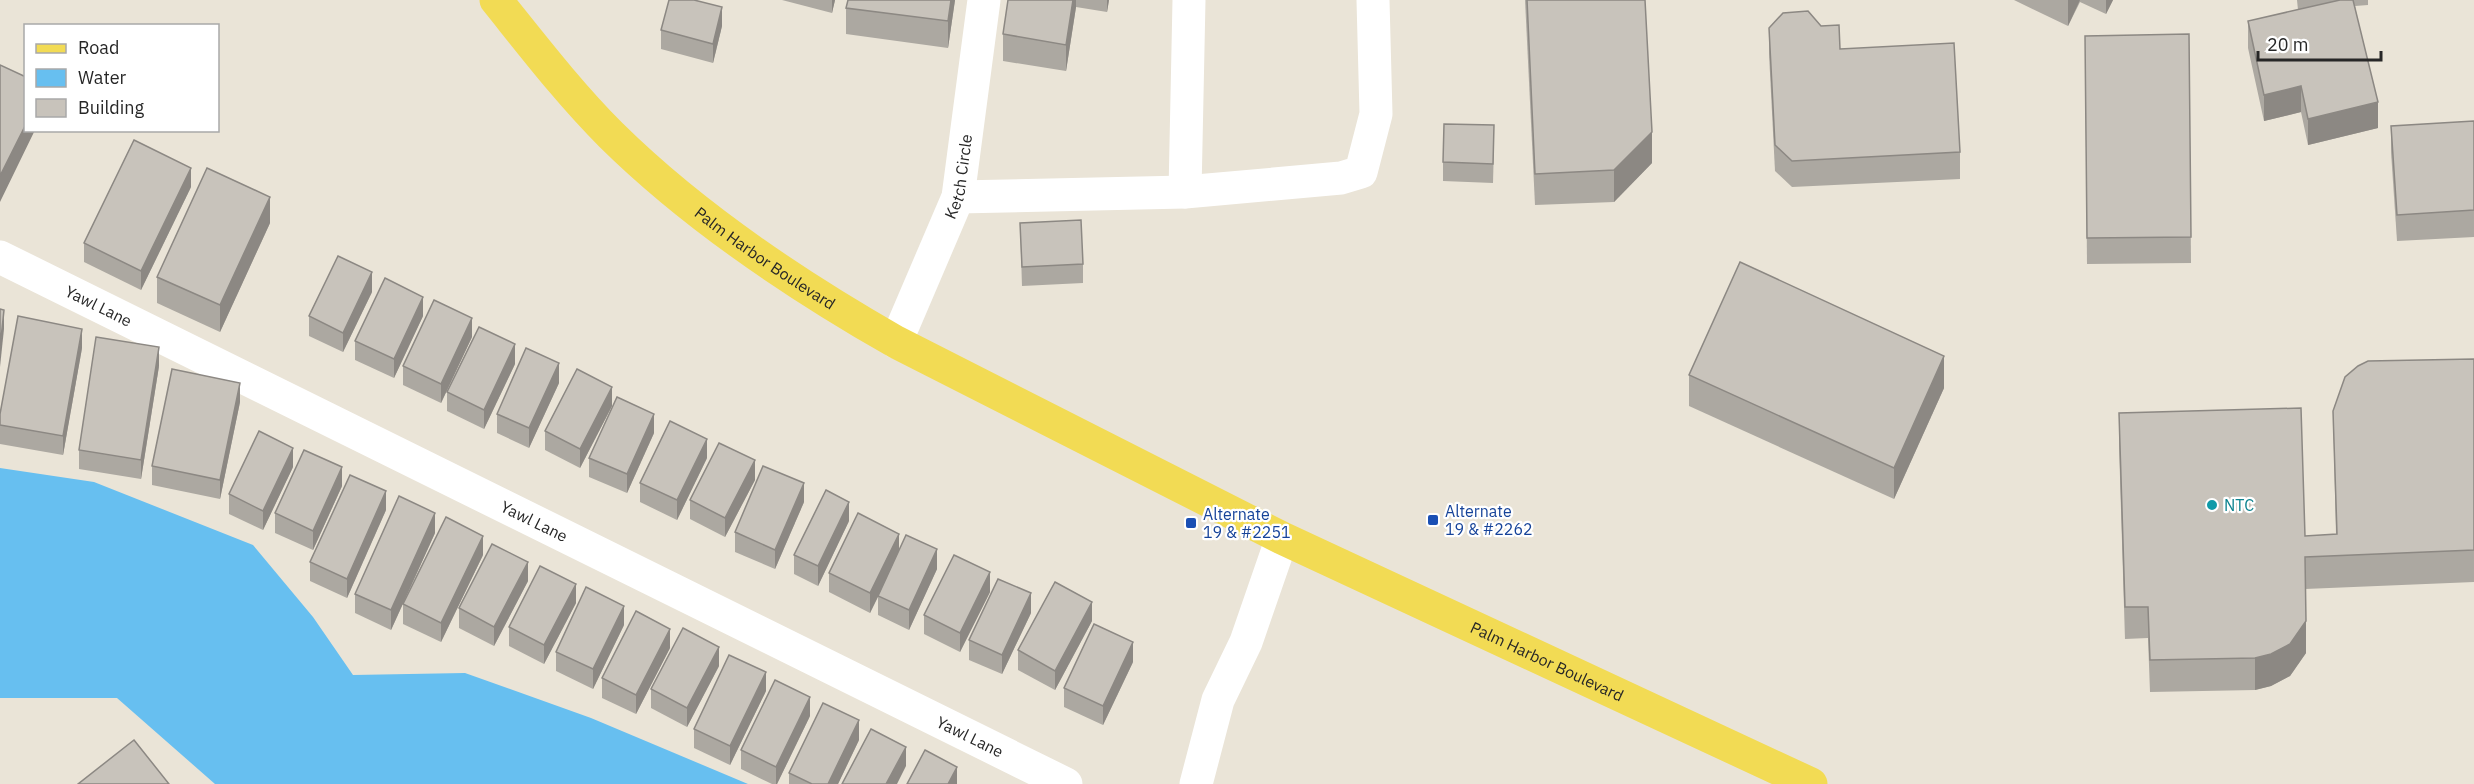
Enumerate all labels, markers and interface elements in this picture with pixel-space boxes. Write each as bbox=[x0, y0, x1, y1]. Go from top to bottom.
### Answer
legend bbox=[24, 24, 219, 132]
scale bar bbox=[2258, 24, 2381, 62]
text: 20 m bbox=[2267, 33, 2309, 56]
text: Road bbox=[78, 36, 119, 59]
text: Water bbox=[78, 66, 127, 89]
text: Building bbox=[78, 96, 145, 119]
street label: Ketch Circle bbox=[940, 133, 976, 222]
street label: Palm Harbor Boulevard bbox=[691, 202, 839, 314]
street label: Yawl Lane bbox=[62, 281, 136, 331]
place label: NTC bbox=[2224, 495, 2254, 515]
street label: Yawl Lane bbox=[498, 496, 571, 546]
marker: NTC bbox=[2205, 498, 2219, 512]
place label: Alternate 19 & #2262 bbox=[1445, 501, 1533, 539]
place label: Alternate 19 & #2251 bbox=[1203, 504, 1291, 542]
marker: Alternate 19 & #2262 bbox=[1426, 513, 1440, 527]
marker: Alternate 19 & #2251 bbox=[1184, 516, 1198, 530]
street label: Palm Harbor Boulevard bbox=[1467, 617, 1627, 706]
street label: Yawl Lane bbox=[933, 712, 1007, 762]

